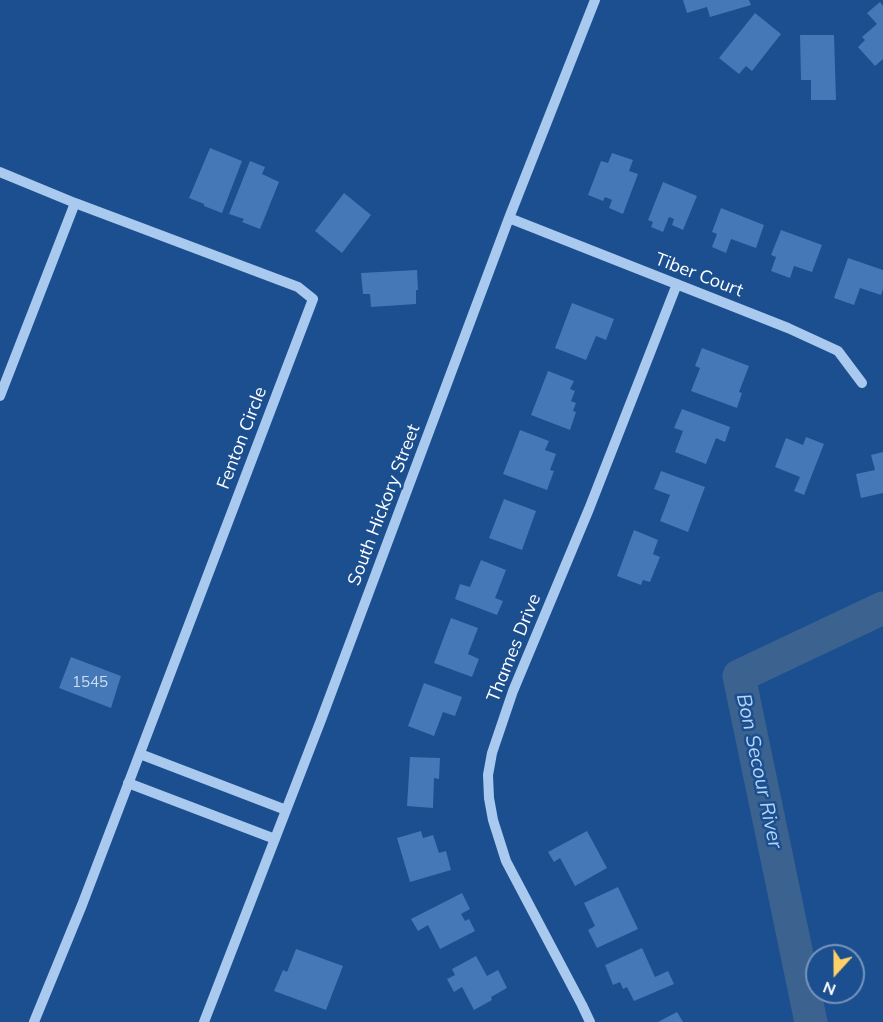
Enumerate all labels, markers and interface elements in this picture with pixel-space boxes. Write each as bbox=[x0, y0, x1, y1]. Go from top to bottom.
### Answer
street label: Tiber Court bbox=[652, 248, 746, 302]
street label: Fenton Circle bbox=[213, 384, 271, 492]
street label: South Hickory Street bbox=[343, 421, 425, 589]
street label: Thames Drive bbox=[482, 591, 546, 705]
house number: 1545 bbox=[72, 673, 108, 691]
water label: Bon Secour River bbox=[731, 691, 787, 851]
north arrow bbox=[805, 944, 865, 1004]
text: N bbox=[820, 977, 838, 1000]

